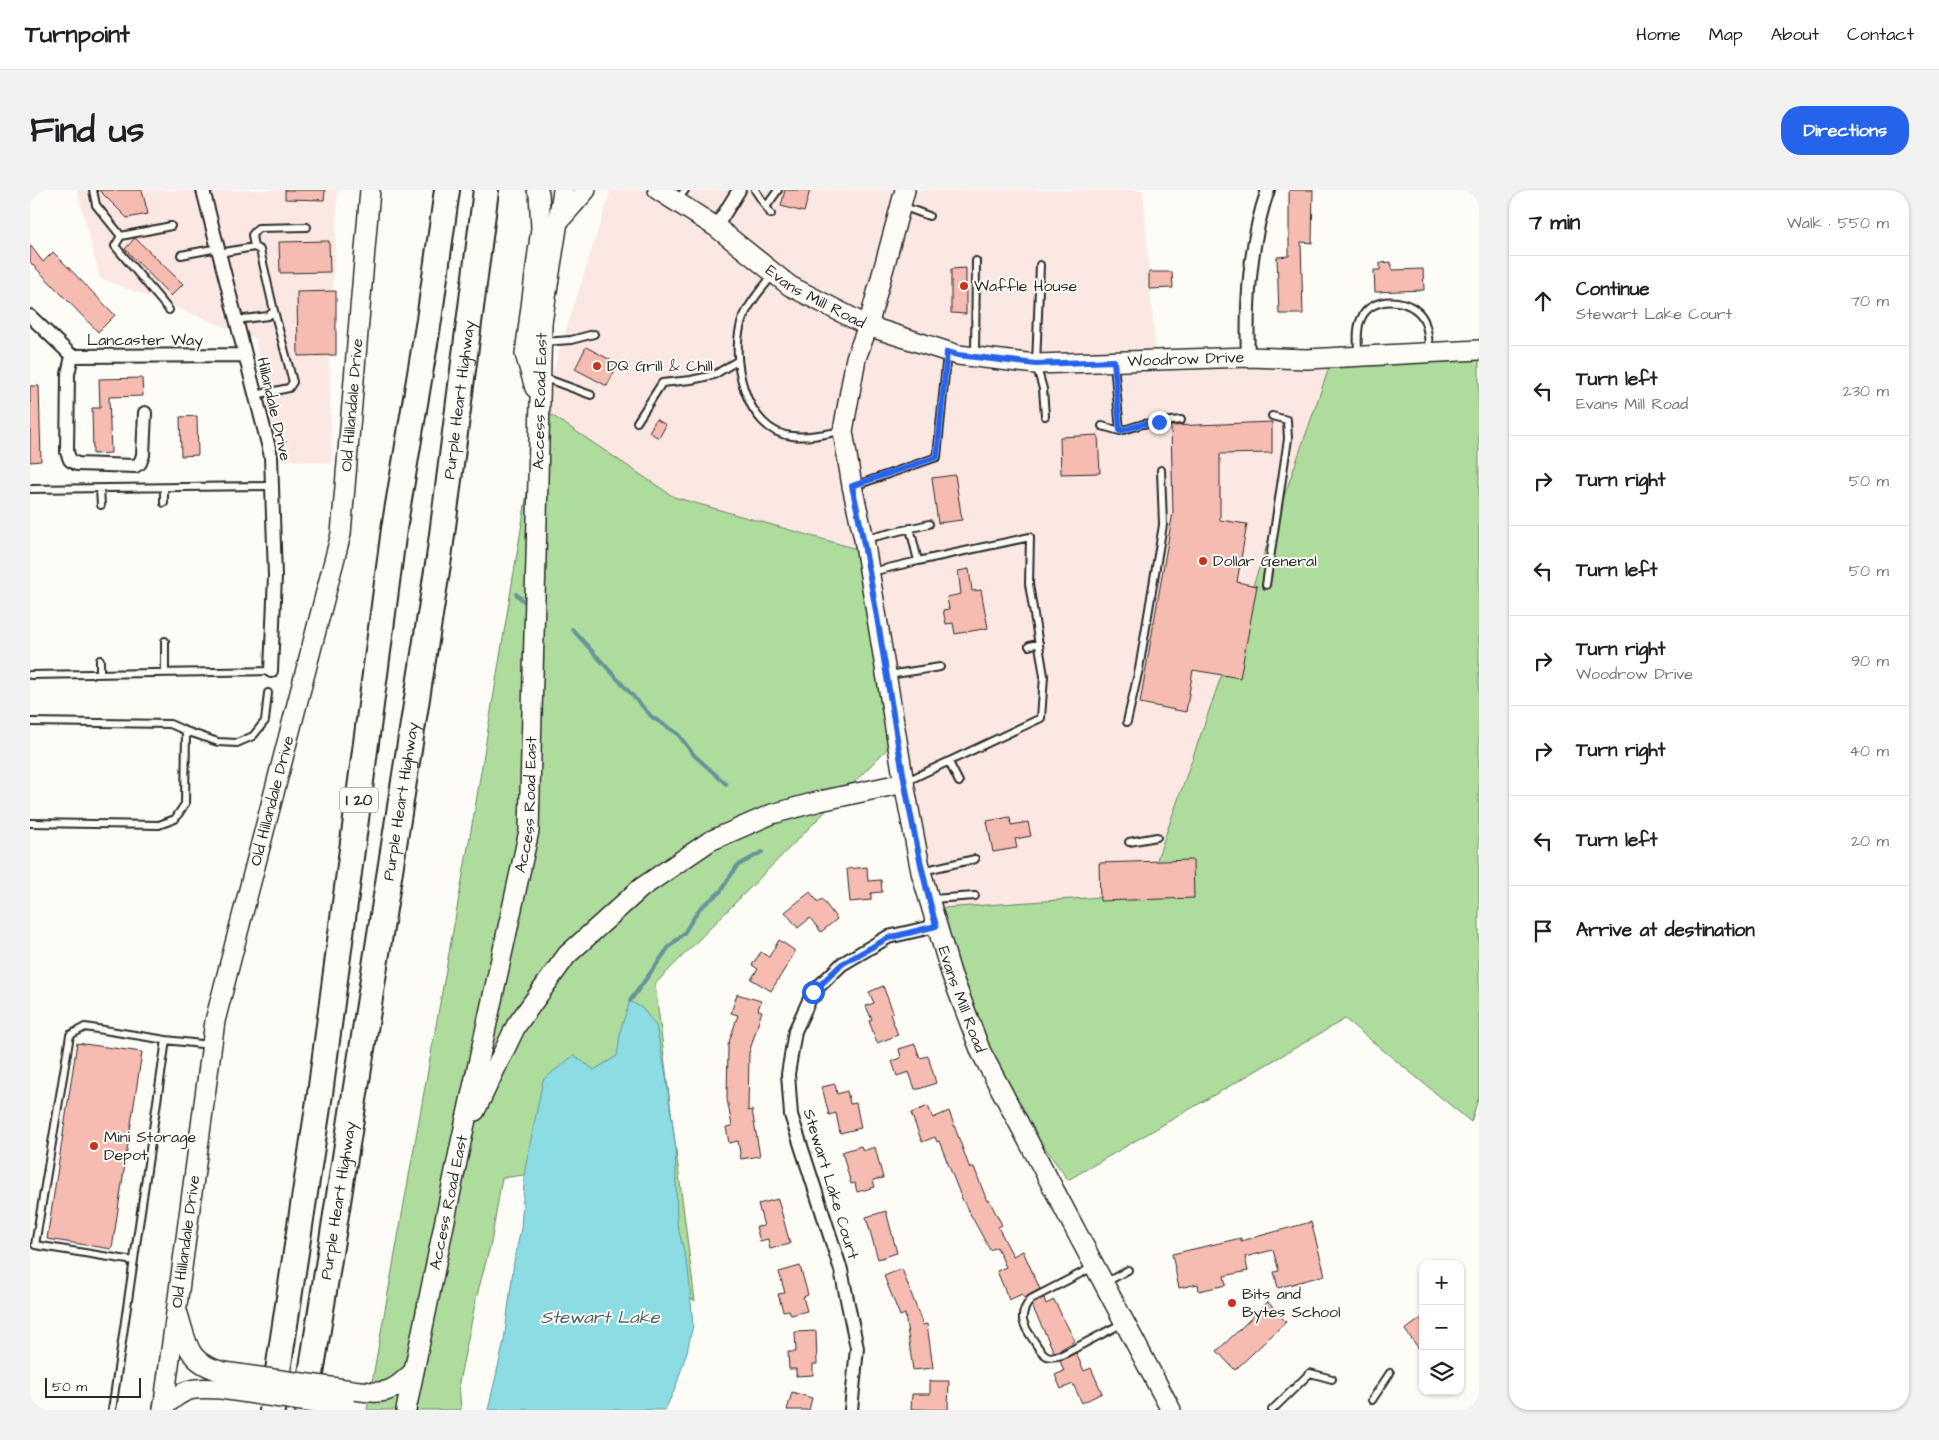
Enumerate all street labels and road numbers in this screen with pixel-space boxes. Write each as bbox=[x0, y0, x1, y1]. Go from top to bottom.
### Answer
street label: Evans Mill Road bbox=[761, 260, 869, 334]
street label: Purple Heart Highway bbox=[438, 319, 481, 480]
street label: Lancaster Way bbox=[87, 329, 203, 352]
street label: Access Road East bbox=[527, 332, 553, 470]
street label: Old Hillandale Drive bbox=[335, 337, 368, 472]
street label: Woodrow Drive bbox=[1127, 346, 1245, 372]
street label: Hillandale Drive bbox=[251, 355, 297, 463]
street label: Purple Heart Highway bbox=[378, 720, 425, 882]
street label: Old Hillandale Drive bbox=[245, 733, 299, 868]
street label: Access Road East bbox=[509, 736, 542, 875]
road number: I 20 bbox=[340, 788, 378, 812]
street label: Evans Mill Road bbox=[933, 943, 991, 1056]
street label: Stewart Lake Court bbox=[798, 1106, 864, 1262]
street label: Purple Heart Highway bbox=[315, 1120, 363, 1281]
street label: Access Road East bbox=[424, 1132, 473, 1272]
street label: Old Hillandale Drive bbox=[166, 1173, 205, 1309]

